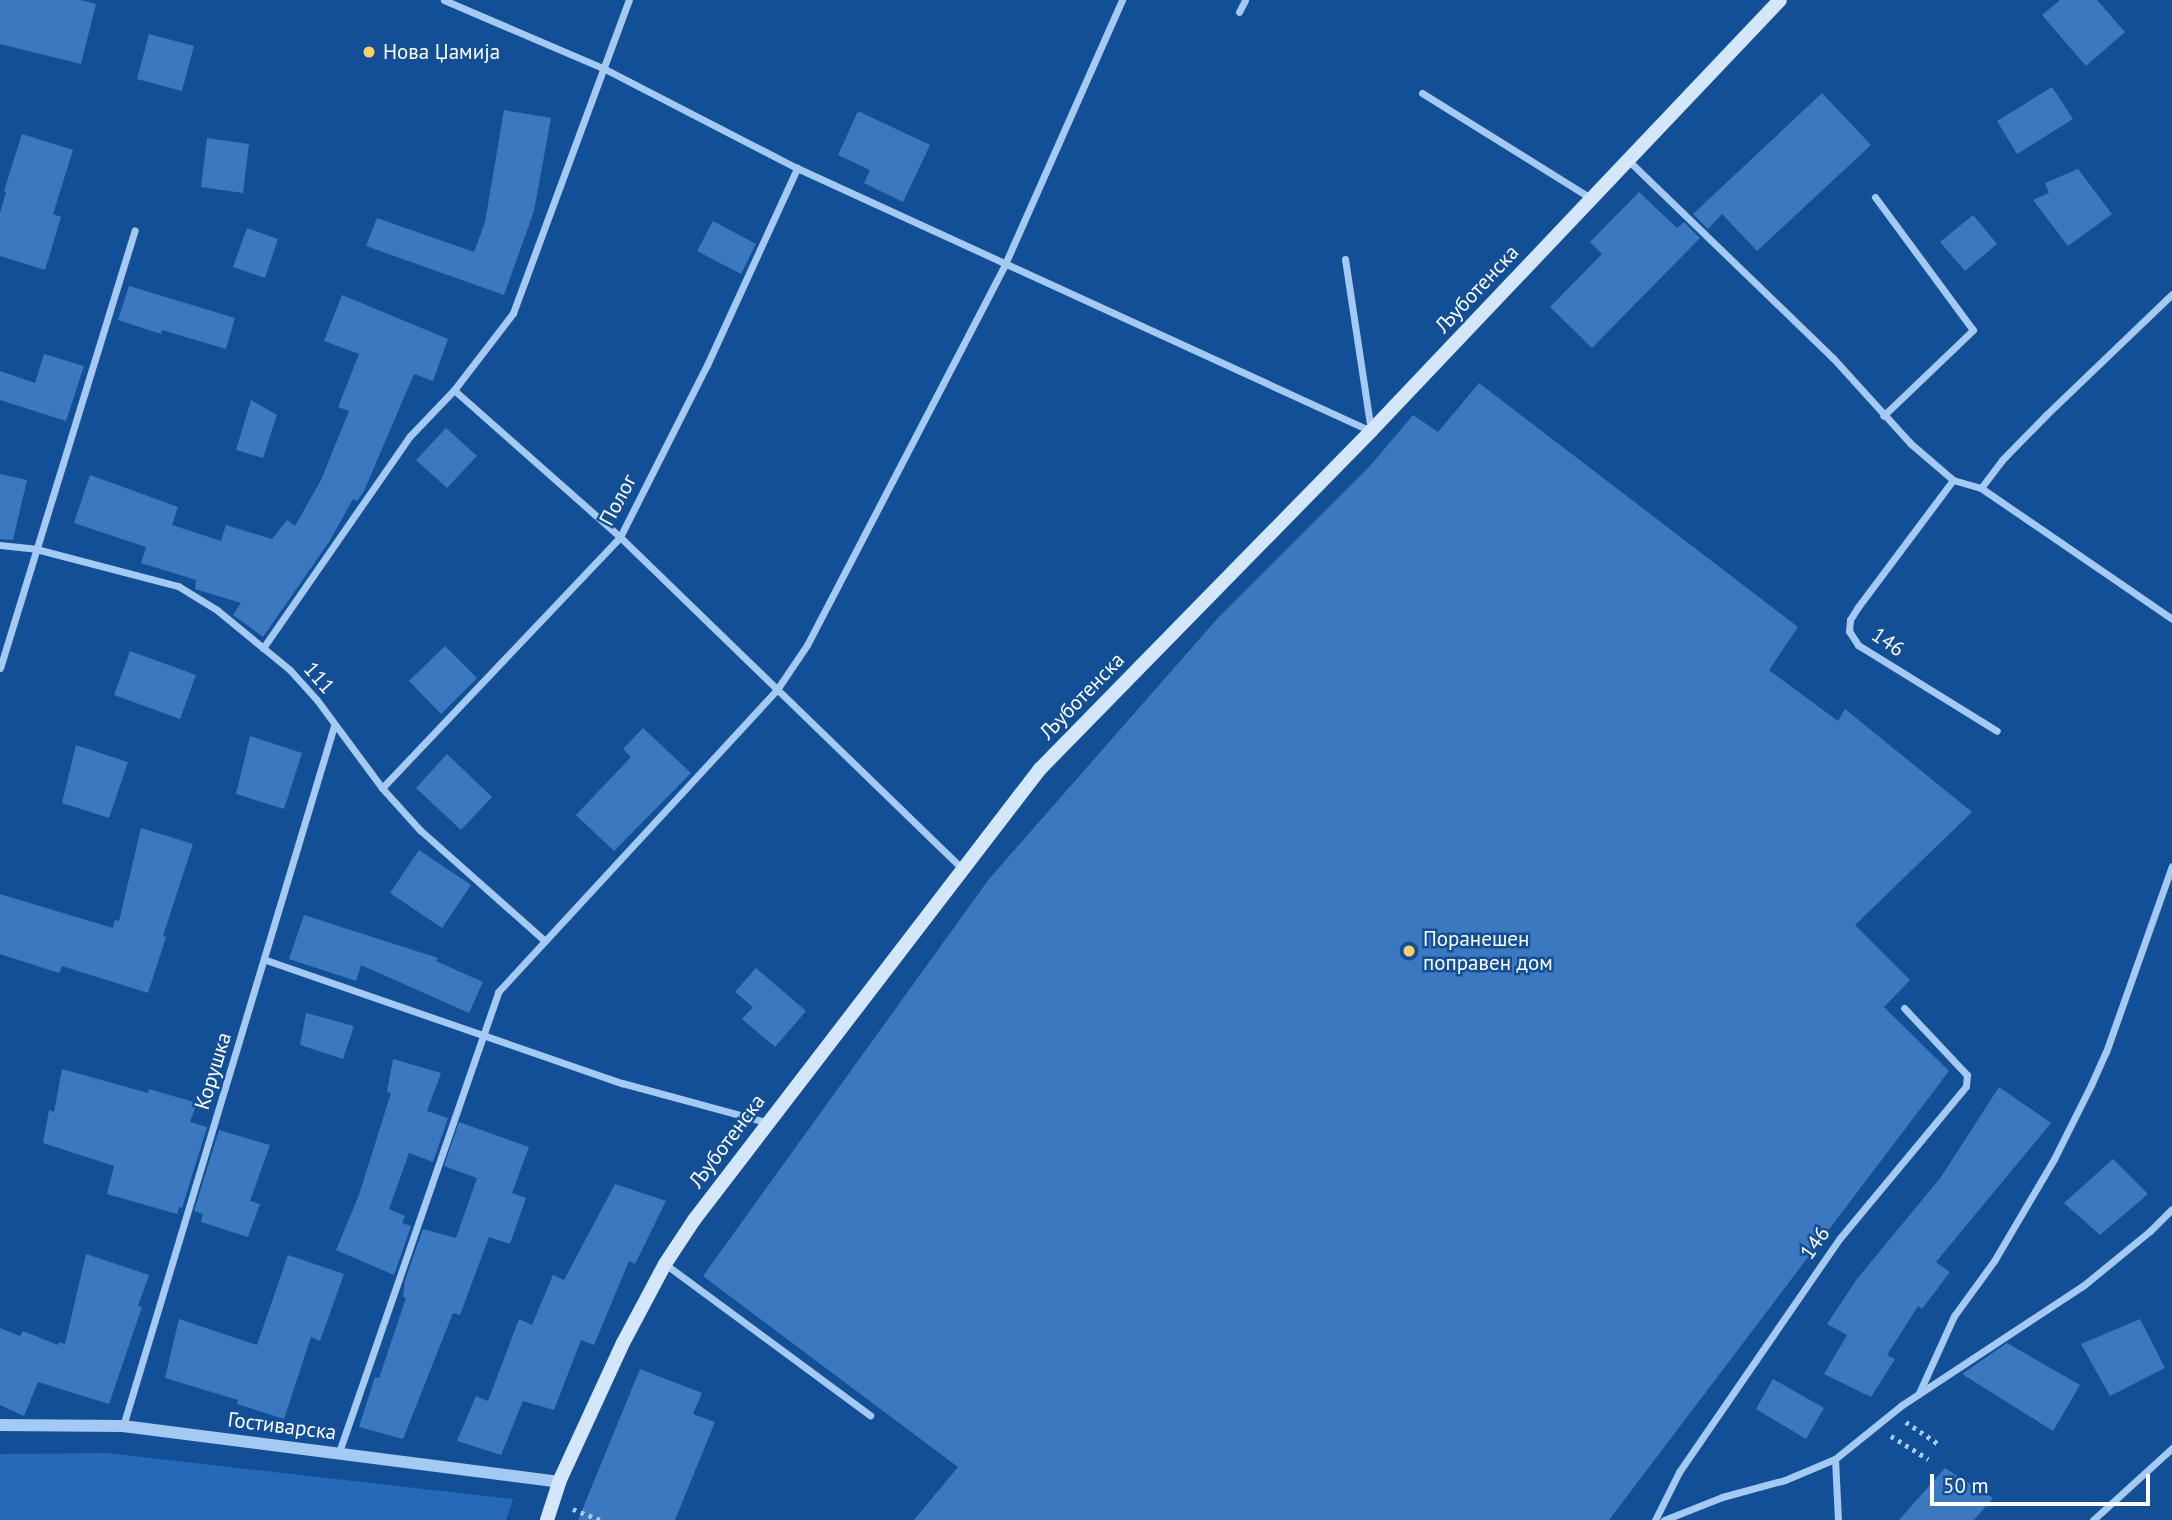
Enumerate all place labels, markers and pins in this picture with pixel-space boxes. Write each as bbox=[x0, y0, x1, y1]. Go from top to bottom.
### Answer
place label: Нова Џамија bbox=[383, 39, 500, 65]
marker: Нова Џамија bbox=[361, 44, 377, 60]
place label: Поранешен поправен дом bbox=[1423, 926, 1553, 976]
marker: Поранешен поправен дом bbox=[1401, 943, 1417, 959]

